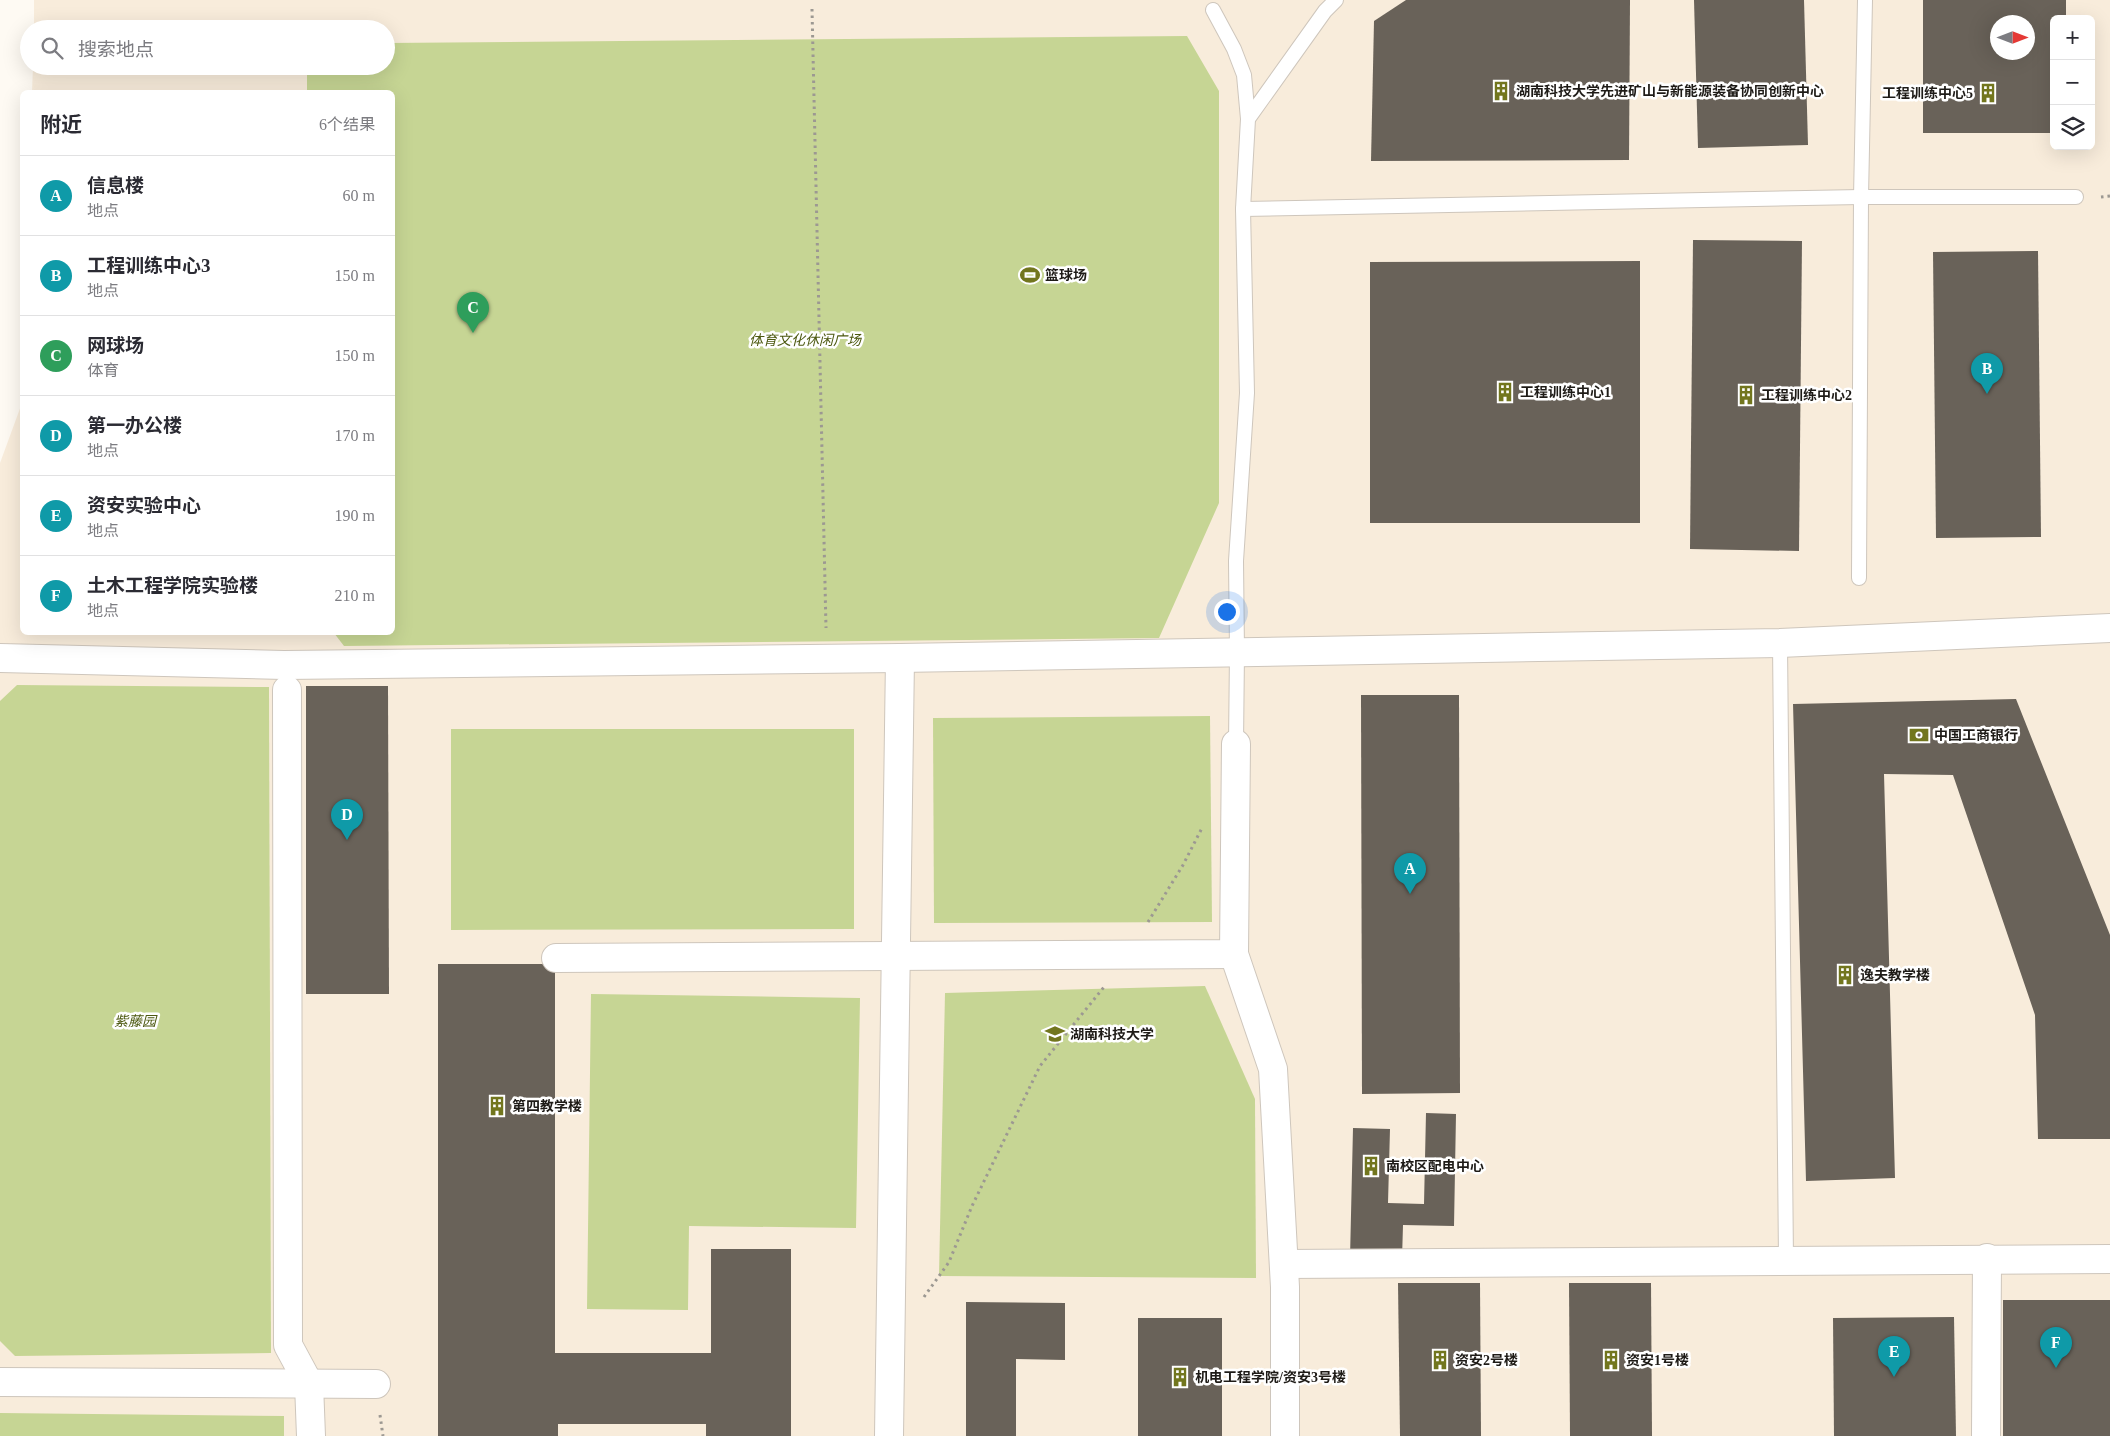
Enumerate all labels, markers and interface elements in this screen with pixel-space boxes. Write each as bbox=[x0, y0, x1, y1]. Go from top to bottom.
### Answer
north arrow bbox=[1990, 15, 2035, 60]
map controls bbox=[2050, 15, 2095, 150]
button: + bbox=[2050, 15, 2095, 60]
search box bbox=[20, 20, 395, 75]
icon: search bbox=[38, 34, 66, 62]
text: 搜索地点 bbox=[78, 39, 154, 60]
button: − bbox=[2050, 60, 2095, 105]
building icon: 湖南科技大学先进矿山与新能源装备协同创新中心 bbox=[1490, 80, 1512, 102]
building icon: 工程训练中心5 bbox=[1977, 82, 1999, 104]
place label: 湖南科技大学先进矿山与新能源装备协同创新中心 bbox=[1516, 83, 1824, 99]
place label: 工程训练中心5 bbox=[1882, 85, 1973, 101]
button: layers bbox=[2050, 105, 2095, 150]
text: 附近 bbox=[40, 113, 82, 137]
text: 6个结果 bbox=[319, 116, 375, 133]
text: 信息楼 bbox=[87, 175, 144, 196]
text: A bbox=[50, 187, 62, 204]
text: 60 m bbox=[343, 187, 375, 204]
text: 地点 bbox=[87, 202, 119, 219]
text: 工程训练中心3 bbox=[87, 255, 211, 276]
sports icon: 篮球场 bbox=[1019, 264, 1041, 286]
text: B bbox=[51, 267, 61, 284]
text: 150 m bbox=[335, 267, 375, 284]
place label: 篮球场 bbox=[1045, 267, 1087, 283]
text: 地点 bbox=[87, 282, 119, 299]
pin: C bbox=[457, 292, 489, 333]
park label: 体育文化休闲广场 bbox=[749, 333, 862, 348]
text: 网球场 bbox=[87, 335, 144, 356]
text: C bbox=[50, 347, 62, 364]
text: 150 m bbox=[335, 347, 375, 364]
pin: B bbox=[1971, 353, 2003, 394]
text: 体育 bbox=[87, 362, 119, 379]
building icon: 工程训练中心1 bbox=[1494, 381, 1516, 403]
place label: 工程训练中心1 bbox=[1520, 384, 1611, 400]
building icon: 工程训练中心2 bbox=[1735, 384, 1757, 406]
place label: 工程训练中心2 bbox=[1761, 387, 1852, 403]
text: 第一办公楼 bbox=[87, 415, 182, 436]
text: D bbox=[50, 427, 62, 444]
text: 170 m bbox=[335, 427, 375, 444]
text: 地点 bbox=[87, 442, 119, 459]
text: 资安实验中心 bbox=[87, 495, 201, 516]
text: E bbox=[51, 507, 61, 524]
text: 190 m bbox=[335, 507, 375, 524]
text: 地点 bbox=[87, 522, 119, 539]
text: 土木工程学院实验楼 bbox=[87, 575, 258, 596]
text: F bbox=[51, 587, 61, 604]
text: 210 m bbox=[335, 587, 375, 604]
your location bbox=[1214, 599, 1240, 625]
text: 地点 bbox=[87, 602, 119, 619]
bank icon: 中国工商银行 bbox=[1908, 724, 1930, 746]
place label: 中国工商银行 bbox=[1934, 728, 2018, 743]
pin: D bbox=[331, 799, 363, 840]
pin: A bbox=[1394, 853, 1426, 894]
building icon: 逸夫教学楼 bbox=[1834, 964, 1856, 986]
place label: 逸夫教学楼 bbox=[1860, 967, 1930, 983]
park label: 紫藤园 bbox=[114, 1014, 158, 1029]
school or university icon: 湖南科技大学 bbox=[1044, 1023, 1066, 1045]
place label: 湖南科技大学 bbox=[1070, 1027, 1154, 1042]
building icon: 第四教学楼 bbox=[486, 1095, 508, 1117]
place label: 第四教学楼 bbox=[512, 1098, 582, 1114]
building icon: 南校区配电中心 bbox=[1360, 1155, 1382, 1177]
place label: 南校区配电中心 bbox=[1386, 1158, 1484, 1174]
pin: F bbox=[2040, 1327, 2072, 1368]
pin: E bbox=[1878, 1336, 1910, 1377]
building icon: 资安2号楼 bbox=[1429, 1349, 1451, 1371]
building icon: 资安1号楼 bbox=[1600, 1349, 1622, 1371]
place label: 资安2号楼 bbox=[1455, 1352, 1518, 1368]
place label: 资安1号楼 bbox=[1626, 1352, 1689, 1368]
building icon: 机电工程学院/资安3号楼 bbox=[1169, 1366, 1191, 1388]
place label: 机电工程学院/资安3号楼 bbox=[1195, 1369, 1346, 1385]

